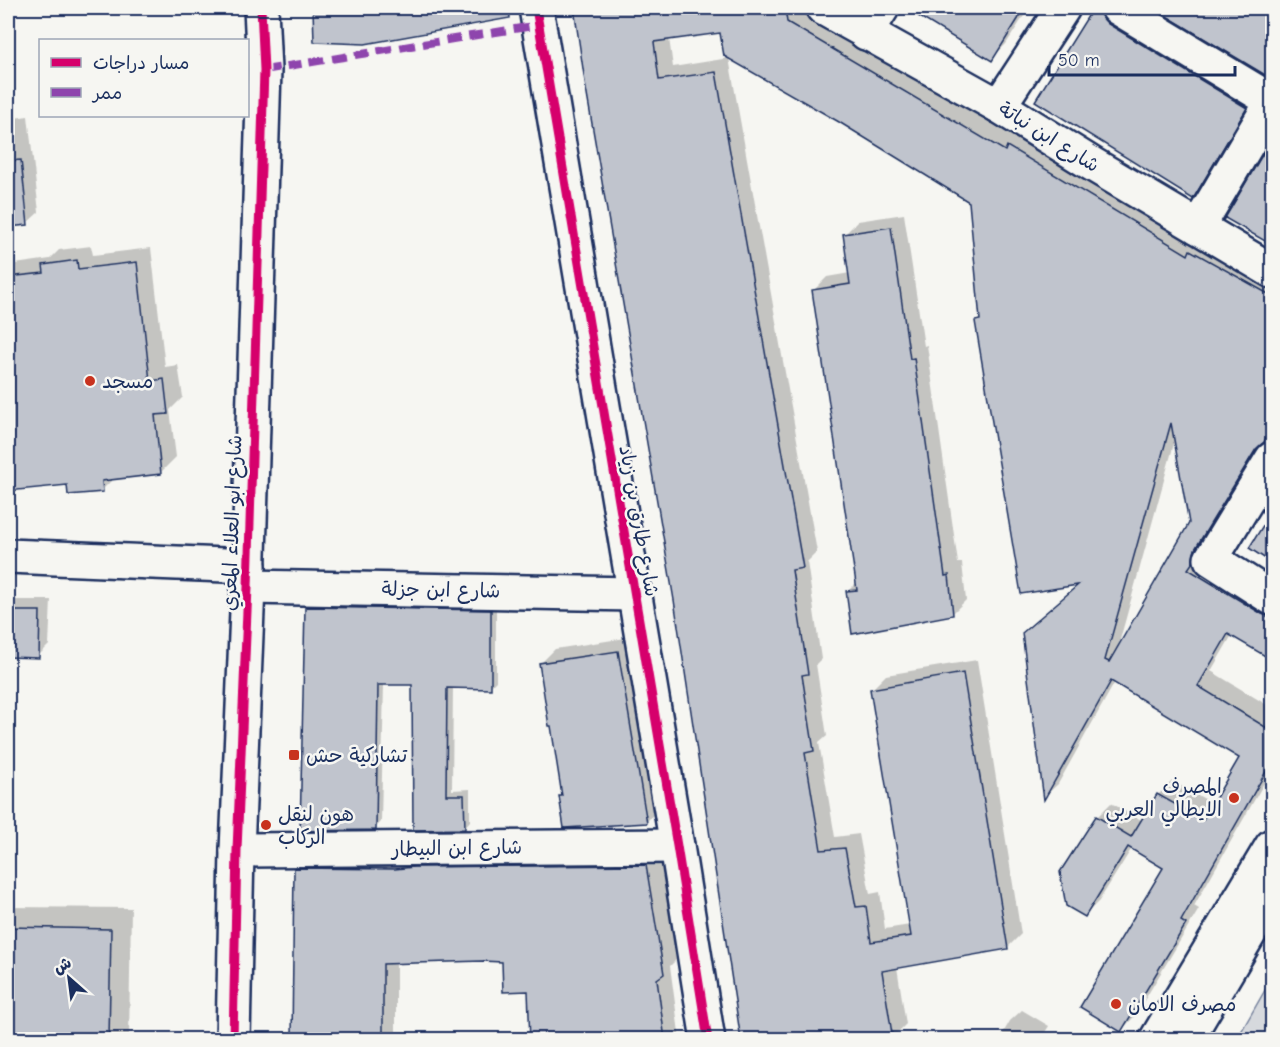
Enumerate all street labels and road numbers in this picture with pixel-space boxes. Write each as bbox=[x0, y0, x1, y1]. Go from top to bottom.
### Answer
street label: شارع ابن نباتة bbox=[993, 97, 1104, 179]
street label: شارع ابو العلاء المعري bbox=[217, 435, 250, 612]
street label: شارع طارق بن زياد bbox=[612, 444, 664, 599]
street label: شارع ابن جزلة bbox=[381, 577, 501, 605]
street label: شارع ابن البيطار bbox=[390, 835, 522, 863]

